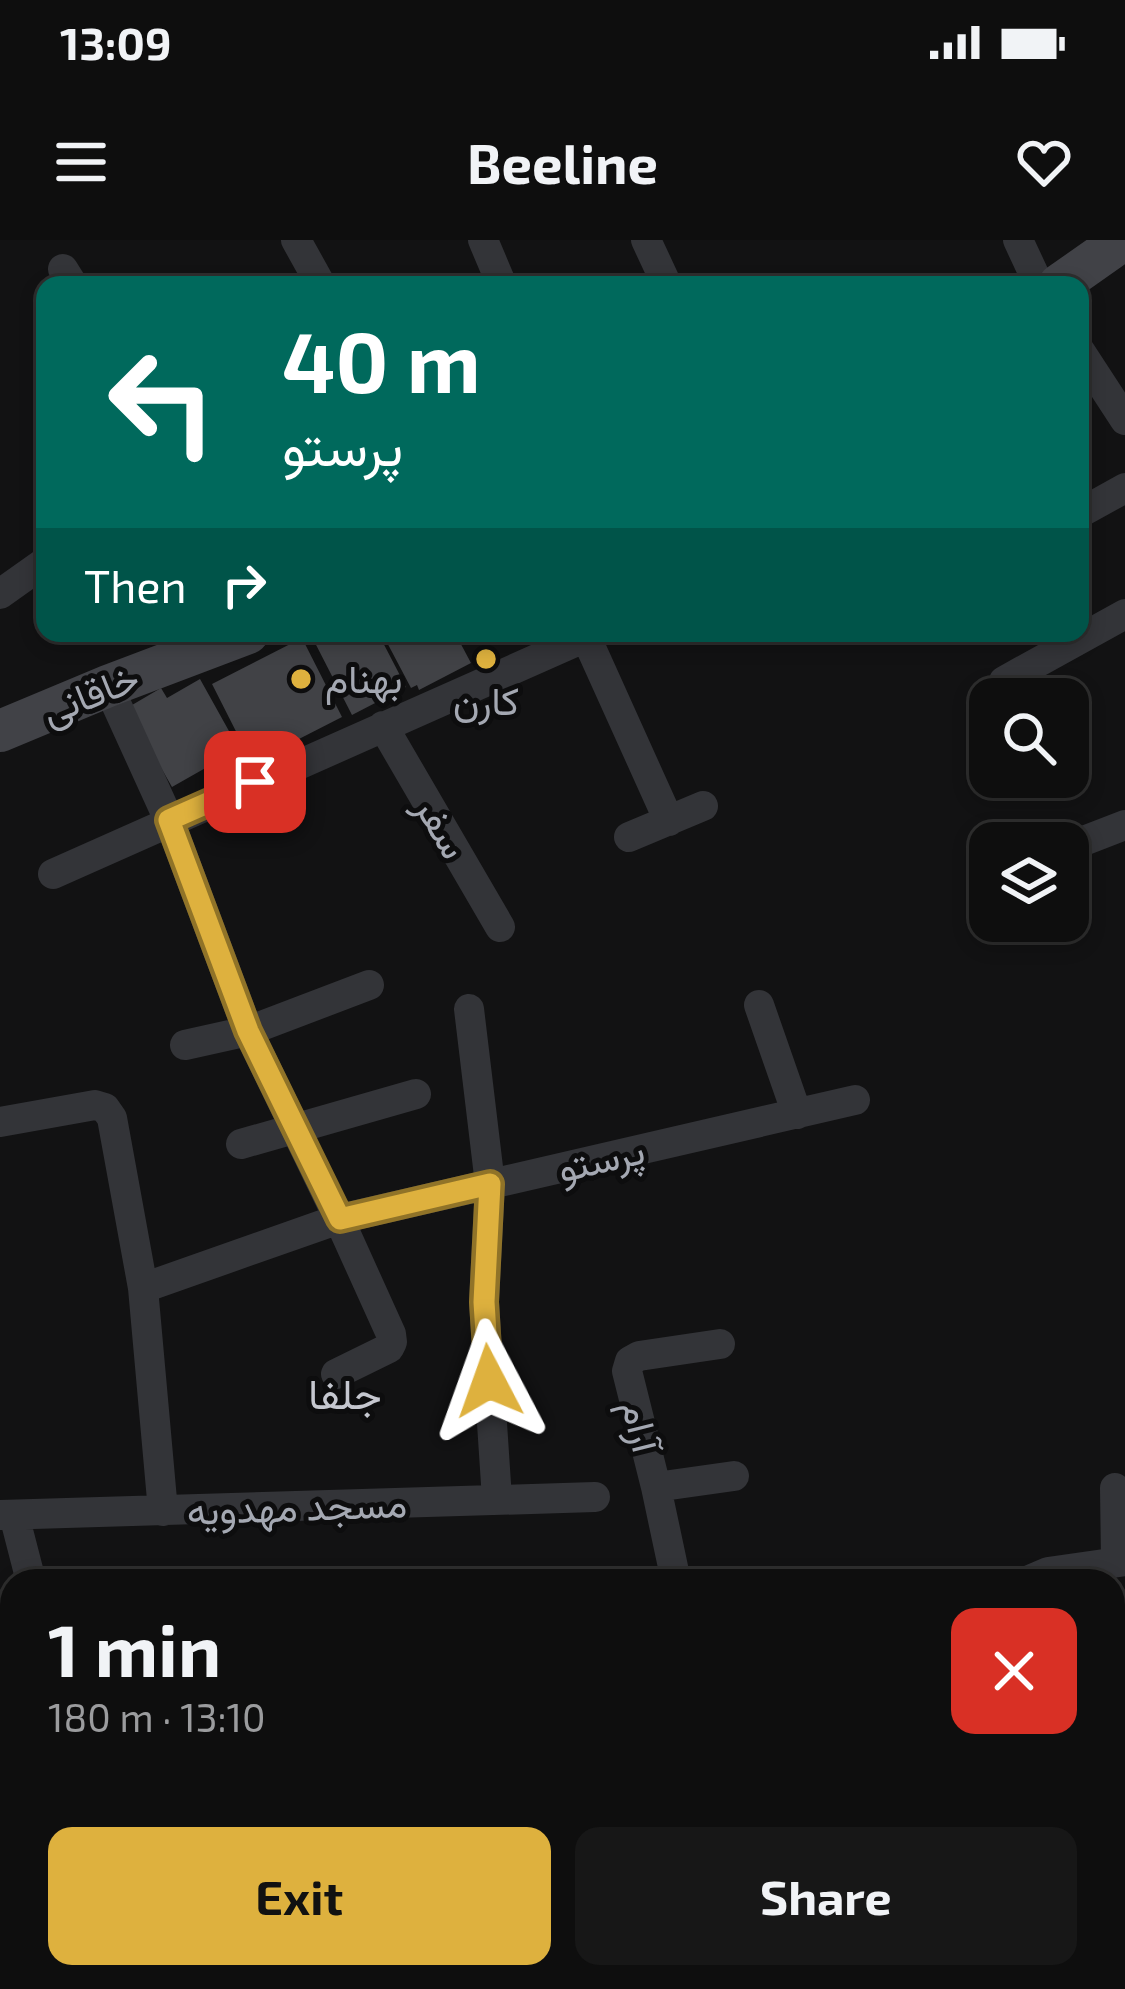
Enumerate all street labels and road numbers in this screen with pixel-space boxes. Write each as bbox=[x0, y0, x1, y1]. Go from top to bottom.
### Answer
street label: خاقانی bbox=[34, 652, 146, 735]
street label: سفر bbox=[404, 785, 480, 868]
street label: پرستو bbox=[553, 1125, 650, 1195]
street label: آرام bbox=[609, 1395, 672, 1460]
street label: مسجد مهدویه bbox=[186, 1478, 408, 1536]

